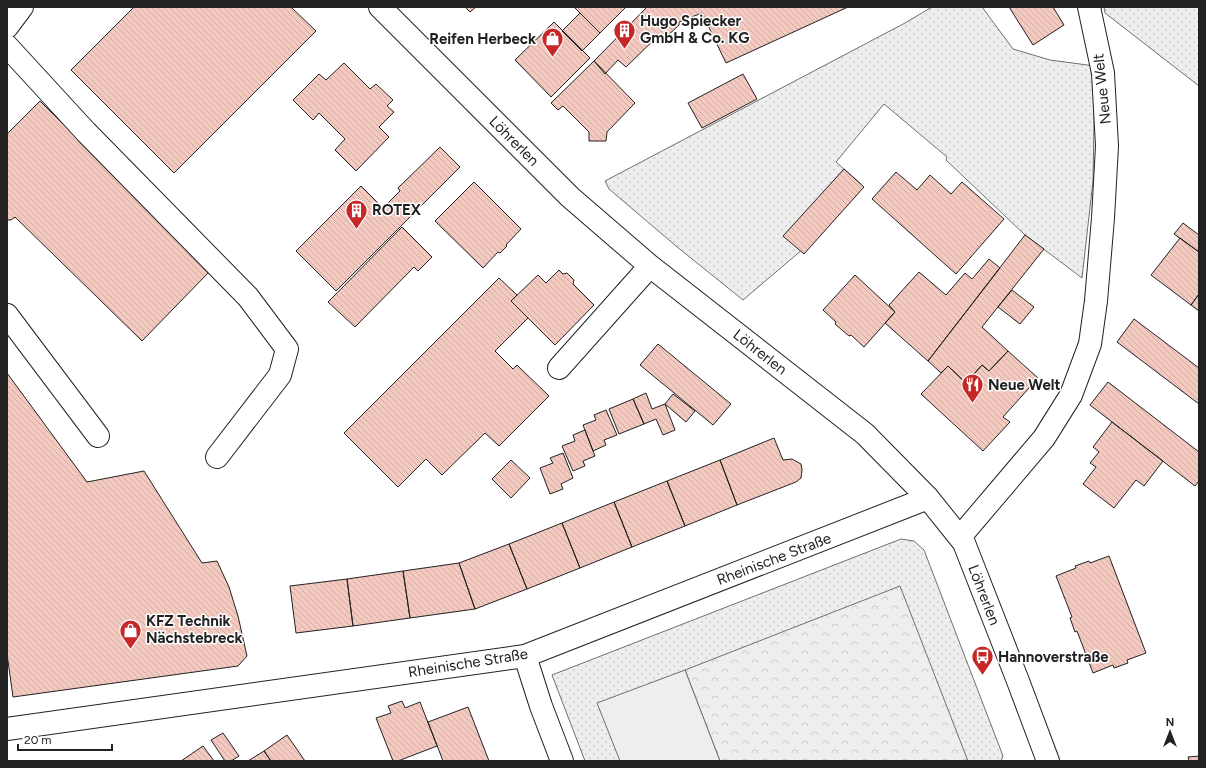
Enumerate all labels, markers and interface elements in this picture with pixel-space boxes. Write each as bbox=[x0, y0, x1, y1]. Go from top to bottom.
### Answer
place label: Hugo Spiecker GmbH & Co. KG bbox=[640, 12, 749, 47]
building icon: Hugo Spiecker GmbH & Co. KG bbox=[611, 17, 637, 50]
shop icon: Reifen Herbeck bbox=[539, 26, 565, 59]
place label: Reifen Herbeck bbox=[429, 30, 536, 48]
street label: Neue Welt bbox=[1089, 52, 1115, 125]
street label: Löhrerlen bbox=[485, 112, 543, 170]
building icon: ROTEX bbox=[344, 197, 370, 230]
place label: ROTEX bbox=[372, 201, 422, 219]
street label: Löhrerlen bbox=[730, 325, 790, 379]
restaurant icon: Neue Welt bbox=[960, 372, 986, 405]
place label: Neue Welt bbox=[988, 376, 1060, 394]
street label: Rheinische Straße bbox=[714, 529, 834, 589]
street label: Löhrerlen bbox=[964, 562, 1004, 628]
place label: KFZ Technik Nächstebreck bbox=[146, 612, 243, 647]
shop icon: KFZ Technik Nächstebreck bbox=[117, 617, 143, 650]
bus stop icon: Hannoverstraße bbox=[969, 644, 995, 677]
street label: Rheinische Straße bbox=[407, 645, 529, 681]
place label: Hannoverstraße bbox=[998, 648, 1109, 666]
north arrow bbox=[1150, 712, 1190, 752]
text: N bbox=[1166, 716, 1174, 729]
scale bar bbox=[18, 726, 112, 752]
text: 20 m bbox=[24, 733, 52, 747]

